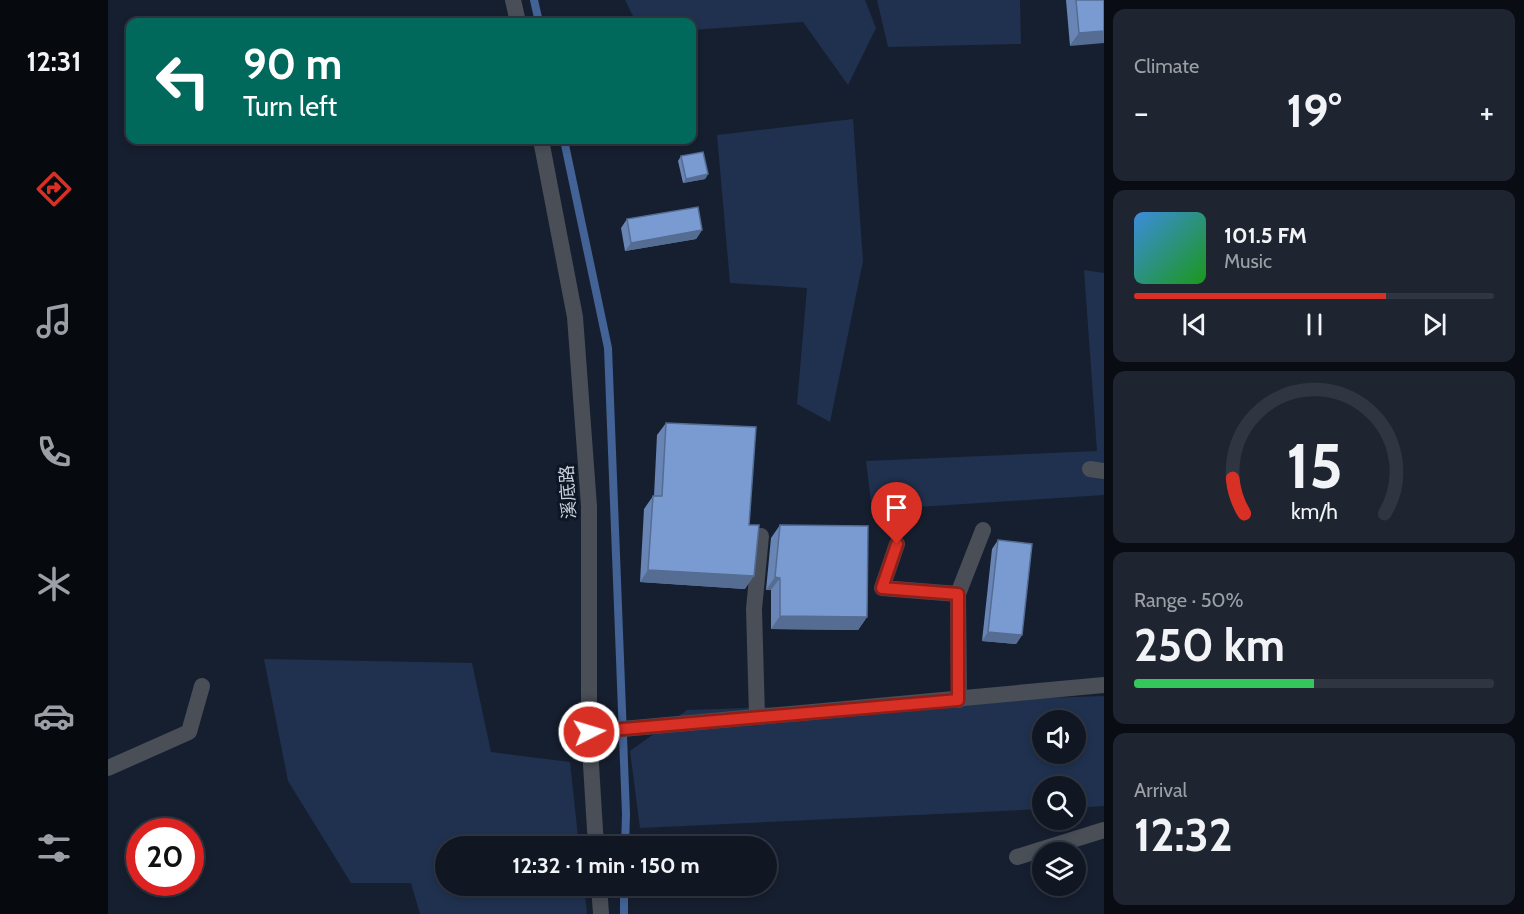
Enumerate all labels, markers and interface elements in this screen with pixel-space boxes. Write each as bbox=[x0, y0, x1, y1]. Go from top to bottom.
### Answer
text: 90 m bbox=[243, 38, 342, 90]
icon: left bbox=[144, 42, 222, 120]
text: 12:31 bbox=[27, 45, 81, 78]
text: Climate bbox=[1134, 54, 1199, 78]
text: 19° bbox=[1287, 84, 1341, 138]
text: Turn left bbox=[243, 90, 337, 123]
text: − bbox=[1134, 92, 1149, 132]
text: + bbox=[1479, 92, 1494, 132]
icon: directions bbox=[33, 168, 75, 210]
text: 101.5 FM bbox=[1224, 222, 1307, 249]
text: Music bbox=[1224, 249, 1272, 273]
icon: music bbox=[33, 300, 75, 342]
icon: previous bbox=[1178, 308, 1211, 341]
icon: pause bbox=[1298, 308, 1331, 341]
icon: next bbox=[1418, 308, 1451, 341]
text: 15 bbox=[1286, 428, 1342, 504]
icon: phone bbox=[33, 431, 75, 473]
street label: 溪底路 bbox=[556, 464, 580, 520]
pin bbox=[871, 482, 922, 544]
icon: arrive bbox=[880, 491, 913, 524]
text: km/h bbox=[1291, 498, 1337, 524]
icon: climate bbox=[33, 563, 75, 605]
text: Range · 50% bbox=[1134, 588, 1243, 612]
text: 250 km bbox=[1134, 618, 1285, 672]
icon: car bbox=[33, 695, 75, 737]
position arrow bbox=[557, 700, 621, 764]
map controls bbox=[1032, 710, 1086, 896]
button: sound bbox=[1032, 710, 1086, 764]
button: search bbox=[1032, 776, 1086, 830]
text: Arrival bbox=[1134, 778, 1187, 802]
text: 12:32 bbox=[1134, 808, 1232, 862]
speed limit sign: 20 bbox=[126, 818, 204, 896]
icon: filters bbox=[33, 827, 75, 869]
button: layers bbox=[1032, 842, 1086, 896]
text: 12:32 · 1 min · 150 m bbox=[512, 852, 700, 879]

